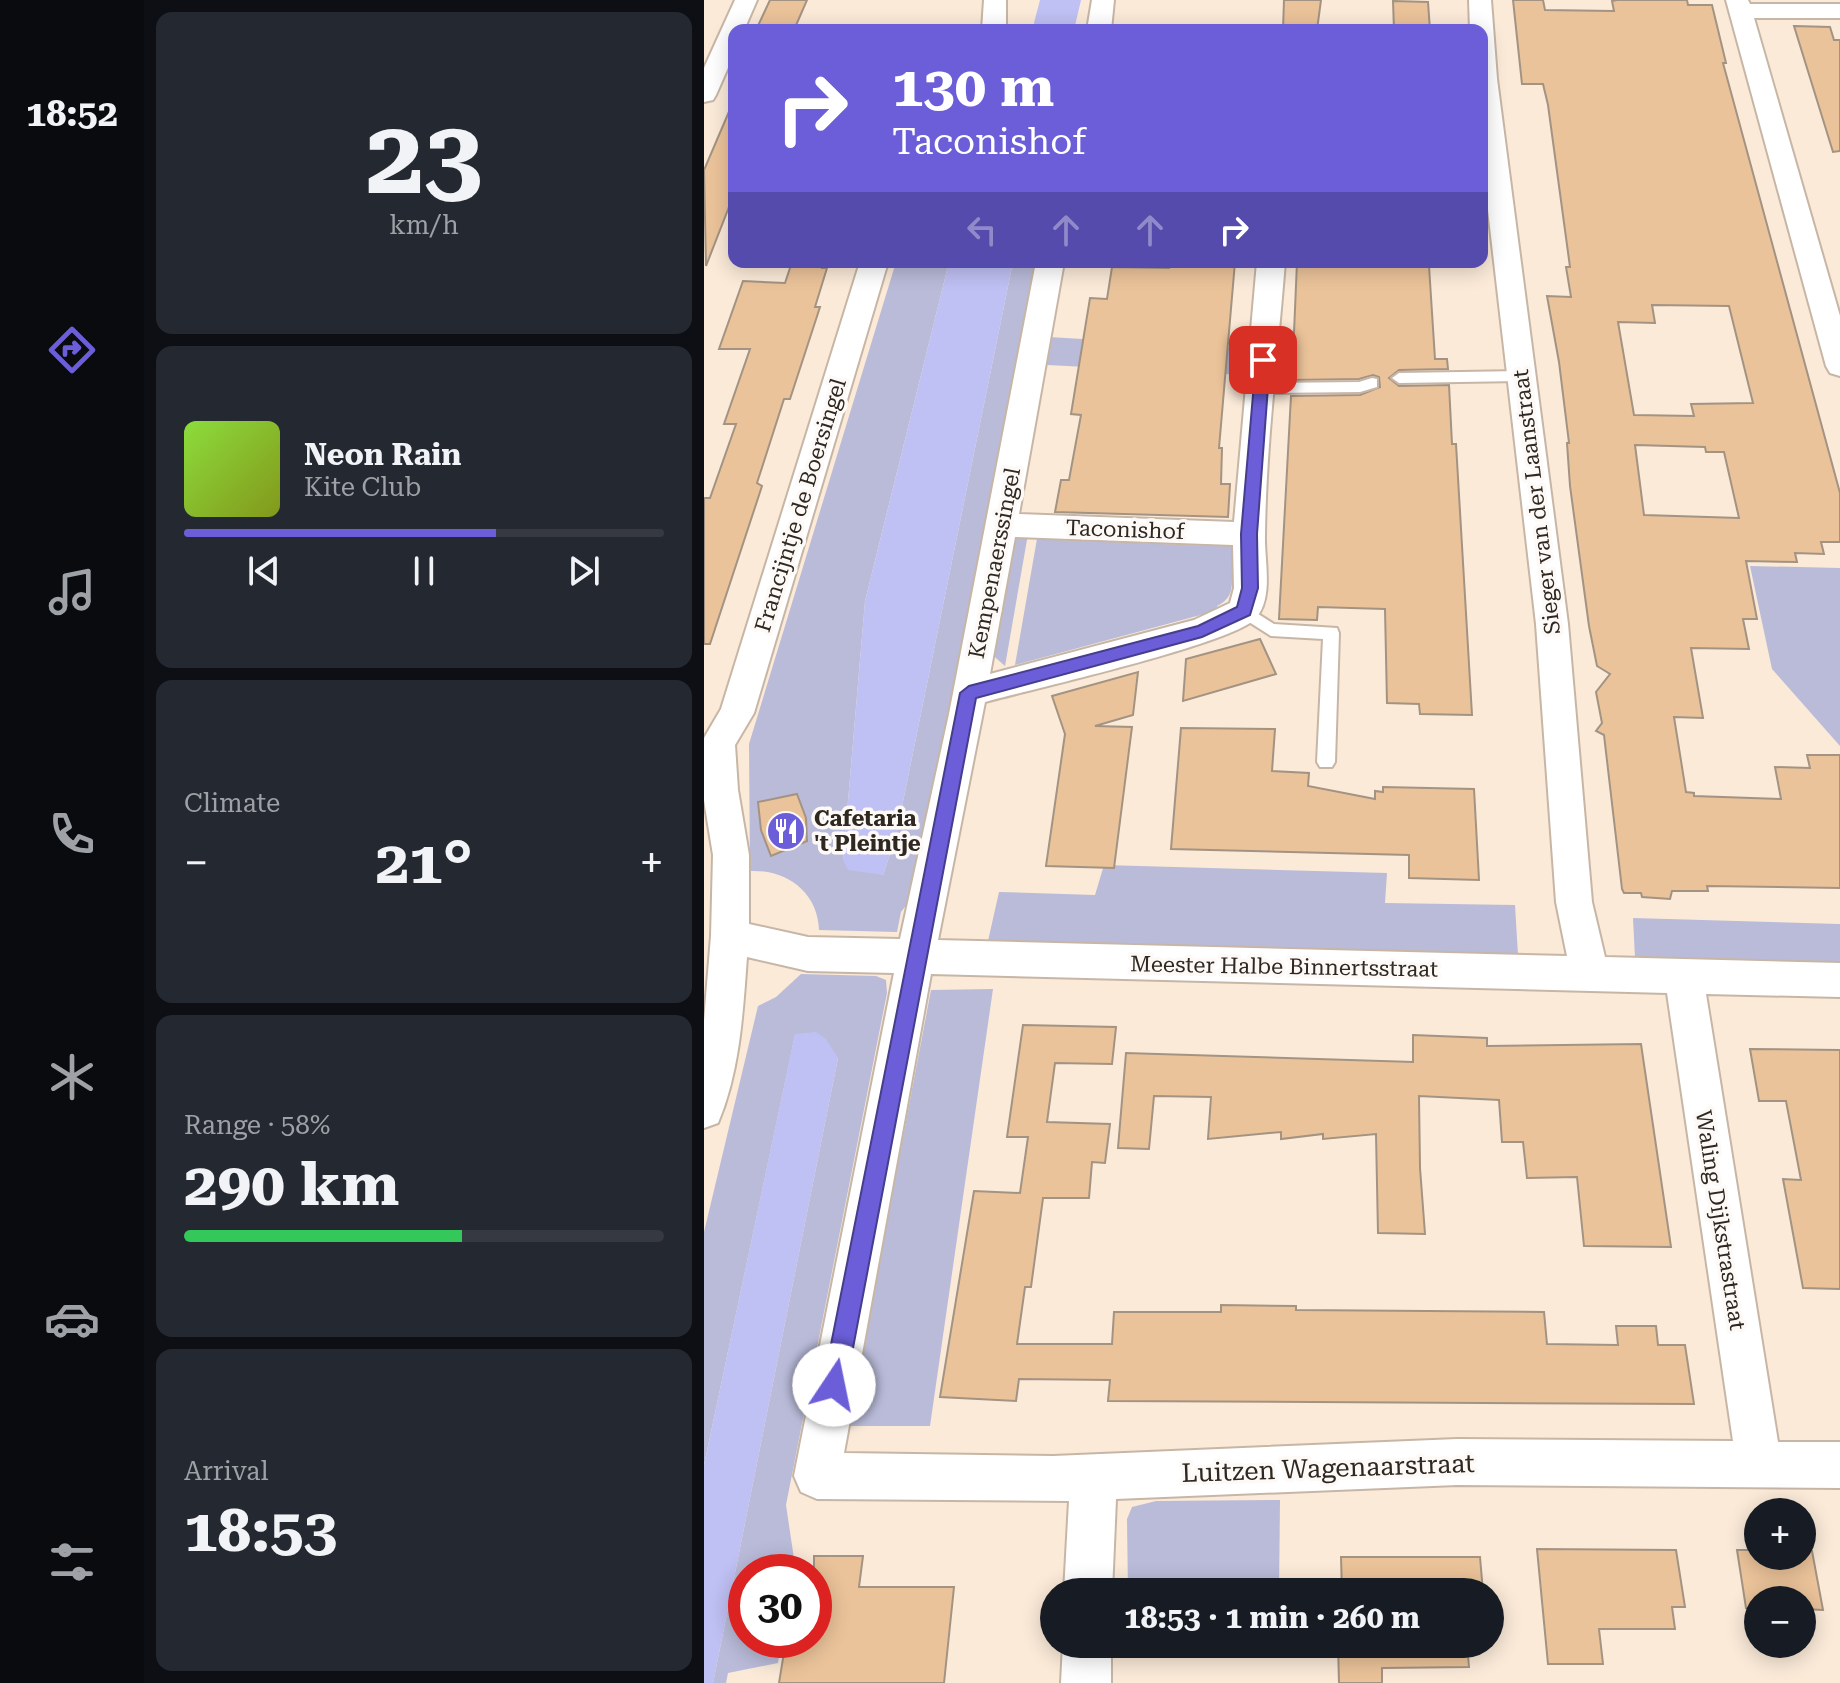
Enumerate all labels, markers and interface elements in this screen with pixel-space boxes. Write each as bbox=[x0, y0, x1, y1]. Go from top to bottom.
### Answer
text: 130 m bbox=[892, 54, 1054, 120]
icon: right bbox=[760, 56, 864, 160]
text: 18:52 bbox=[26, 93, 118, 135]
text: 23 bbox=[366, 97, 482, 218]
text: Taconishof bbox=[892, 121, 1086, 163]
icon: left bbox=[960, 208, 1004, 252]
icon: ahead bbox=[1044, 208, 1088, 252]
icon: ahead bbox=[1128, 208, 1172, 252]
icon: right bbox=[1212, 208, 1256, 252]
text: km/h bbox=[389, 210, 459, 240]
icon: directions bbox=[44, 322, 100, 378]
pin bbox=[1229, 326, 1297, 394]
icon: arrive bbox=[1241, 338, 1285, 382]
street label: Sieger van der Laanstraat bbox=[1508, 368, 1565, 636]
street label: Francijntje de Boersingel bbox=[750, 375, 851, 635]
text: Neon Rain bbox=[304, 437, 461, 472]
street label: Kempenaerssingel bbox=[964, 465, 1025, 661]
text: Kite Club bbox=[304, 472, 421, 502]
street label: Taconishof bbox=[1065, 515, 1186, 544]
icon: previous bbox=[242, 549, 286, 593]
icon: pause bbox=[402, 549, 446, 593]
icon: next bbox=[562, 549, 606, 593]
icon: music bbox=[44, 564, 100, 620]
text: Climate bbox=[184, 788, 280, 818]
icon: phone bbox=[44, 806, 100, 862]
place label: Cafetaria 't Pleintje bbox=[814, 806, 921, 856]
restaurant icon: Cafetaria 't Pleintje bbox=[765, 810, 807, 852]
text: 21° bbox=[375, 827, 473, 898]
text: − bbox=[184, 837, 209, 889]
text: + bbox=[639, 837, 664, 889]
street label: Meester Halbe Binnertsstraat bbox=[1130, 951, 1438, 982]
icon: climate bbox=[44, 1049, 100, 1105]
street label: Waling Dijkstrastraat bbox=[1691, 1108, 1750, 1332]
text: Range · 58% bbox=[184, 1110, 330, 1140]
text: 290 km bbox=[184, 1149, 399, 1220]
icon: car bbox=[44, 1291, 100, 1347]
position arrow bbox=[792, 1343, 876, 1427]
street label: Luitzen Wagenaarstraat bbox=[1181, 1448, 1475, 1488]
text: Arrival bbox=[184, 1456, 269, 1486]
text: 18:53 bbox=[184, 1495, 337, 1566]
map controls bbox=[1744, 1498, 1816, 1658]
button: + bbox=[1744, 1498, 1816, 1570]
icon: filters bbox=[44, 1534, 100, 1590]
speed limit sign: 30 bbox=[728, 1554, 832, 1658]
button: − bbox=[1744, 1586, 1816, 1658]
text: 18:53 · 1 min · 260 m bbox=[1124, 1600, 1420, 1635]

